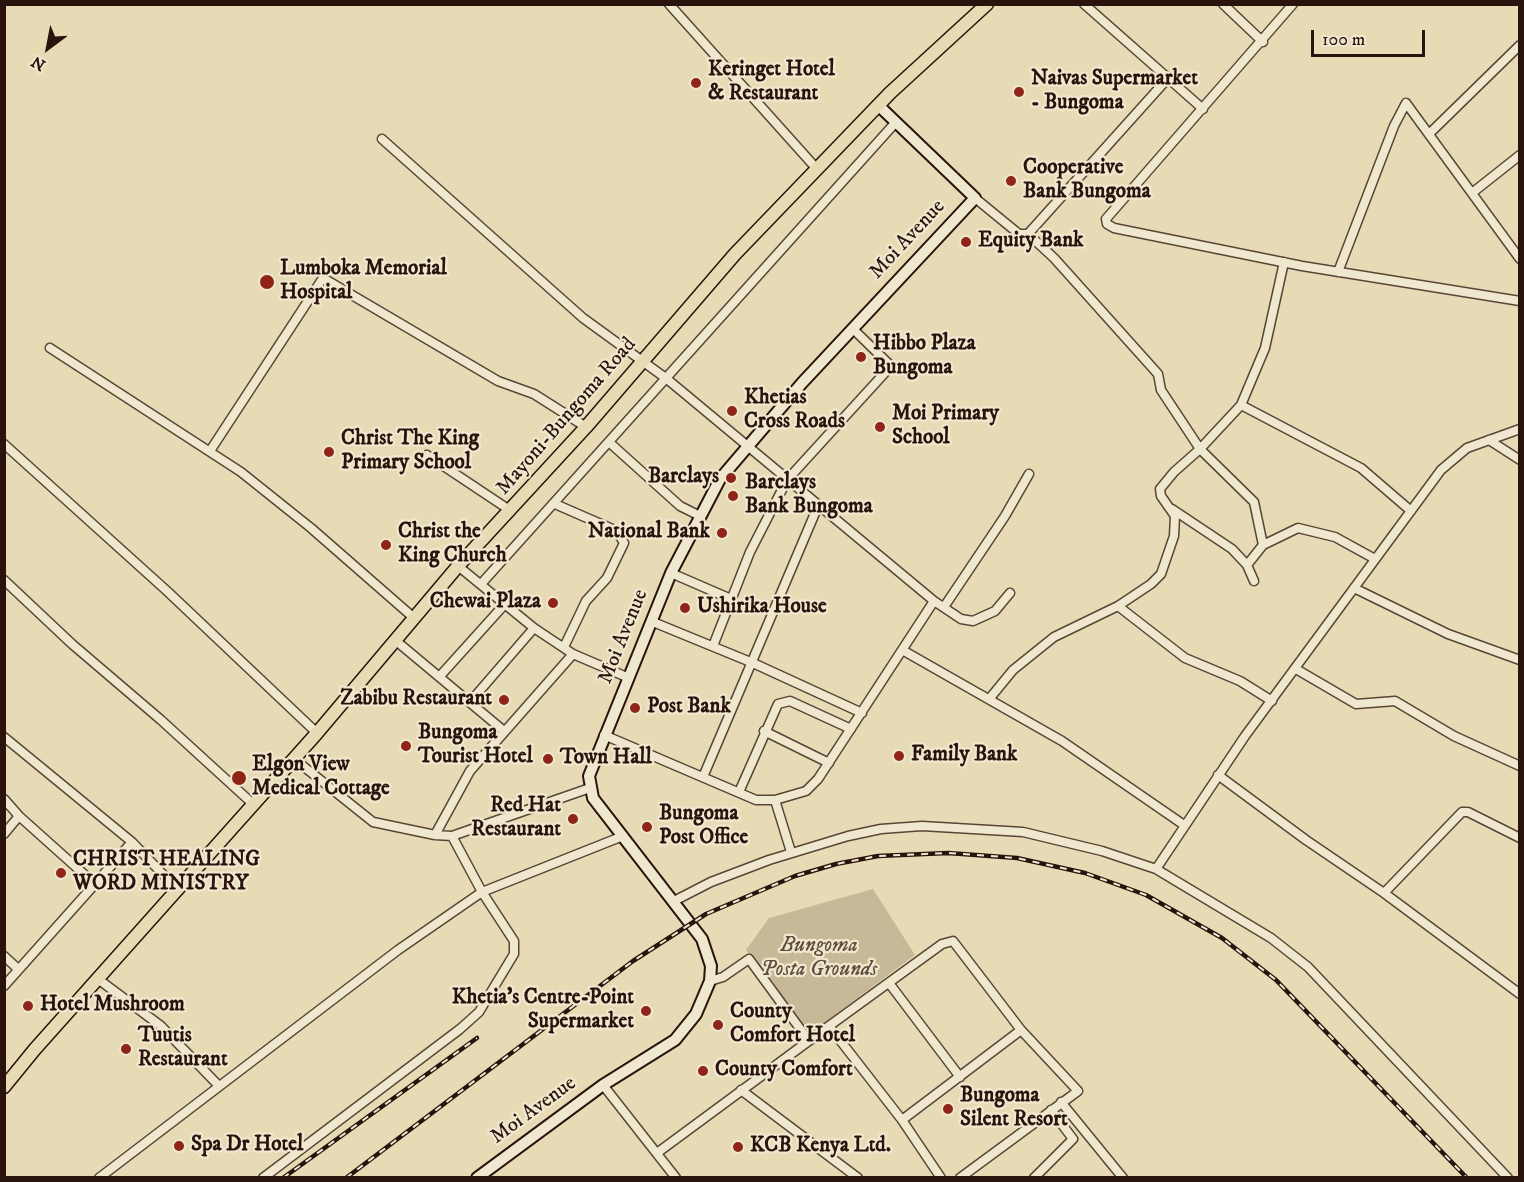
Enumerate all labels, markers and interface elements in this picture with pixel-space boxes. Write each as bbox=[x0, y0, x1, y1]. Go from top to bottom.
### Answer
north arrow bbox=[18, 18, 78, 78]
scale bar bbox=[1314, 18, 1428, 56]
text: 100 m bbox=[1322, 29, 1365, 51]
text: N bbox=[28, 51, 49, 75]
place label: Keringet Hotel & Restaurant bbox=[708, 58, 835, 108]
place label: Naivas Supermarket - Bungoma bbox=[1031, 67, 1198, 117]
marker: Keringet Hotel & Restaurant bbox=[689, 76, 703, 90]
marker: Naivas Supermarket - Bungoma bbox=[1012, 85, 1026, 99]
place label: Cooperative Bank Bungoma bbox=[1023, 156, 1151, 206]
marker: Cooperative Bank Bungoma bbox=[1004, 174, 1018, 188]
street label: Moi Avenue bbox=[865, 195, 951, 285]
place label: Equity Bank bbox=[978, 229, 1084, 255]
marker: Equity Bank bbox=[959, 235, 973, 249]
place label: Lumboka Memorial Hospital bbox=[280, 257, 447, 307]
marker: Lumboka Memorial Hospital bbox=[258, 273, 276, 291]
place label: Hibbo Plaza Bungoma bbox=[873, 332, 976, 382]
street label: Mayoni-Bungoma Road bbox=[492, 333, 642, 501]
marker: Hibbo Plaza Bungoma bbox=[854, 350, 868, 364]
place label: Khetias Cross Roads bbox=[744, 386, 845, 436]
place label: Moi Primary School bbox=[892, 402, 999, 452]
marker: Khetias Cross Roads bbox=[725, 404, 739, 418]
marker: Moi Primary School bbox=[873, 420, 887, 434]
place label: Christ The King Primary School bbox=[341, 427, 479, 477]
marker: Christ The King Primary School bbox=[322, 445, 336, 459]
place label: Barclays bbox=[648, 465, 719, 491]
marker: Barclays bbox=[724, 471, 738, 485]
place label: Barclays Bank Bungoma bbox=[745, 471, 873, 521]
marker: Barclays Bank Bungoma bbox=[726, 489, 740, 503]
place label: Christ the King Church bbox=[398, 520, 507, 570]
place label: National Bank bbox=[588, 520, 710, 546]
marker: National Bank bbox=[715, 526, 729, 540]
marker: Christ the King Church bbox=[379, 538, 393, 552]
street label: Moi Avenue bbox=[594, 586, 654, 688]
place label: Chewai Plaza bbox=[430, 590, 541, 616]
place label: Ushirika House bbox=[697, 595, 827, 621]
marker: Chewai Plaza bbox=[546, 596, 560, 610]
marker: Ushirika House bbox=[678, 601, 692, 615]
place label: Zabibu Restaurant bbox=[340, 687, 492, 713]
marker: Zabibu Restaurant bbox=[497, 693, 511, 707]
place label: Post Bank bbox=[647, 695, 731, 721]
marker: Post Bank bbox=[628, 701, 642, 715]
place label: Bungoma Tourist Hotel bbox=[418, 721, 533, 771]
marker: Bungoma Tourist Hotel bbox=[399, 739, 413, 753]
place label: Family Bank bbox=[911, 743, 1017, 769]
place label: Town Hall bbox=[560, 746, 652, 772]
marker: Family Bank bbox=[892, 749, 906, 763]
marker: Town Hall bbox=[541, 752, 555, 766]
place label: Elgon View Medical Cottage bbox=[252, 753, 390, 803]
marker: Elgon View Medical Cottage bbox=[230, 769, 248, 787]
place label: Red Hat Restaurant bbox=[471, 794, 561, 844]
place label: Bungoma Post Office bbox=[659, 802, 748, 852]
marker: Red Hat Restaurant bbox=[566, 812, 580, 826]
marker: Bungoma Post Office bbox=[640, 820, 654, 834]
place label: CHRIST HEALING WORD MINISTRY bbox=[73, 848, 260, 898]
marker: CHRIST HEALING WORD MINISTRY bbox=[54, 866, 68, 880]
park label: Bungoma Posta Grounds bbox=[761, 934, 877, 984]
place label: Khetia's Centre-Point Supermarket bbox=[452, 986, 634, 1036]
place label: Hotel Mushroom bbox=[40, 993, 185, 1019]
marker: Hotel Mushroom bbox=[21, 999, 35, 1013]
place label: County Comfort Hotel bbox=[730, 1000, 855, 1050]
marker: Khetia's Centre-Point Supermarket bbox=[639, 1004, 653, 1018]
marker: County Comfort Hotel bbox=[711, 1018, 725, 1032]
place label: Tuutis Restaurant bbox=[138, 1024, 228, 1074]
marker: Tuutis Restaurant bbox=[119, 1042, 133, 1056]
place label: County Comfort bbox=[715, 1058, 853, 1084]
marker: County Comfort bbox=[696, 1064, 710, 1078]
street label: Moi Avenue bbox=[486, 1072, 582, 1150]
place label: Bungoma Silent Resort bbox=[960, 1084, 1068, 1134]
marker: Bungoma Silent Resort bbox=[941, 1102, 955, 1116]
place label: Spa Dr Hotel bbox=[191, 1133, 303, 1159]
place label: KCB Kenya Ltd. bbox=[750, 1134, 891, 1160]
marker: Spa Dr Hotel bbox=[172, 1139, 186, 1153]
marker: KCB Kenya Ltd. bbox=[731, 1140, 745, 1154]

